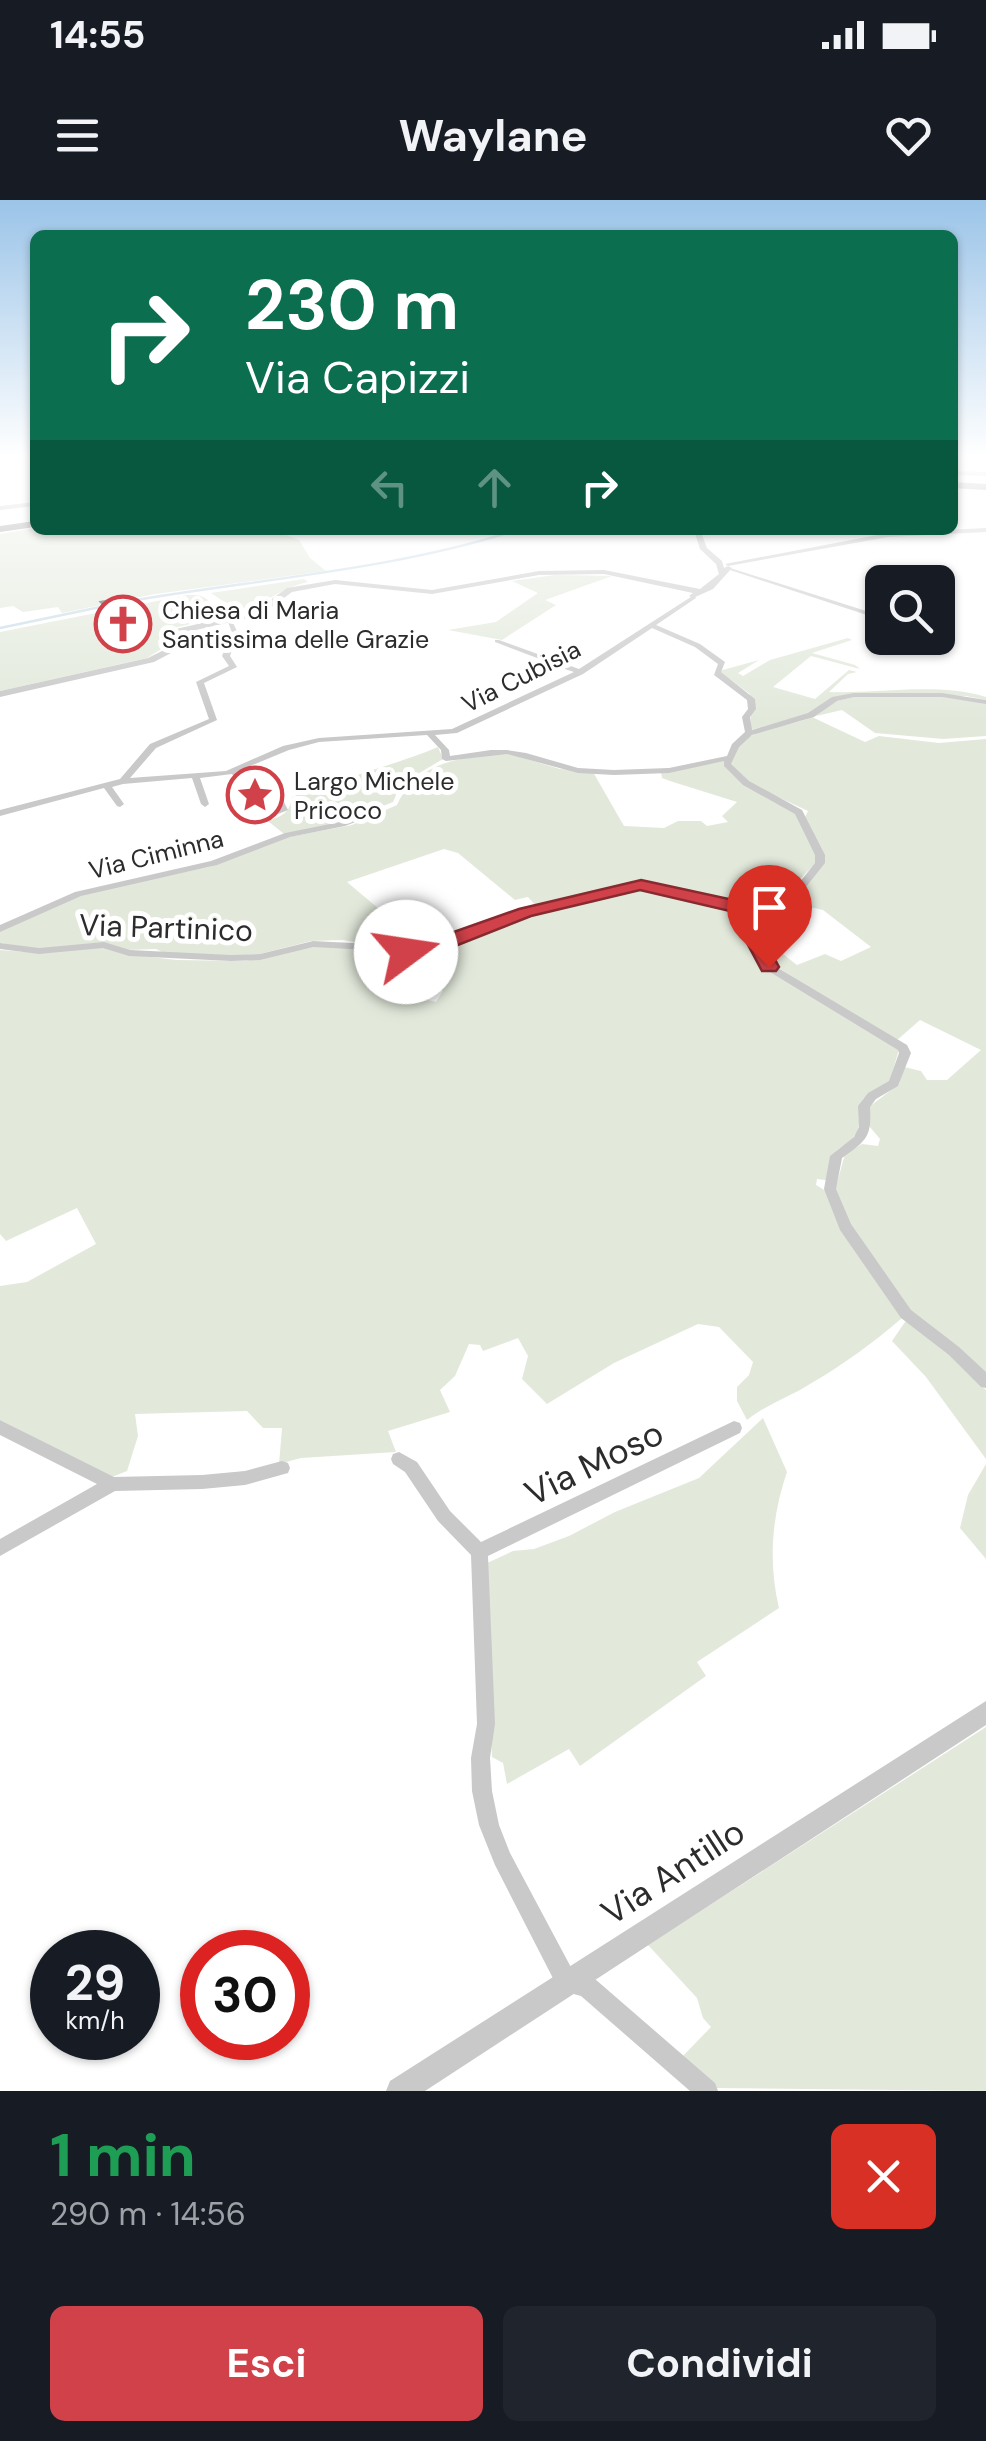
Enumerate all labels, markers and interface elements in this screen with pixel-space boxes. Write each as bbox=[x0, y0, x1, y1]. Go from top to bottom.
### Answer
text: 14:55 bbox=[50, 10, 145, 60]
text: Waylane bbox=[398, 106, 588, 165]
icon: menu bbox=[50, 108, 105, 163]
icon: heart bbox=[881, 108, 936, 163]
text: 230 m bbox=[245, 260, 459, 351]
icon: right bbox=[80, 270, 210, 400]
text: Via Capizzi bbox=[245, 348, 470, 407]
icon: left bbox=[362, 460, 417, 515]
icon: ahead bbox=[467, 460, 522, 515]
icon: right bbox=[572, 460, 627, 515]
map controls bbox=[865, 565, 955, 655]
button: search bbox=[865, 565, 955, 655]
church icon: Chiesa di Maria Santissima delle Grazie bbox=[93, 594, 153, 654]
place label: Chiesa di Maria Santissima delle Grazie bbox=[162, 594, 429, 656]
street label: Via Cubisia bbox=[456, 632, 586, 720]
place icon: Largo Michele Pricoco bbox=[225, 765, 285, 825]
place label: Largo Michele Pricoco bbox=[294, 765, 454, 827]
street label: Via Ciminna bbox=[85, 822, 227, 887]
pin bbox=[727, 865, 812, 968]
icon: arrive bbox=[742, 880, 797, 935]
position arrow bbox=[354, 900, 458, 1004]
street label: Via Partinico bbox=[78, 905, 254, 950]
street label: Via Moso bbox=[517, 1410, 671, 1516]
street label: Via Antillo bbox=[593, 1809, 753, 1935]
speed limit sign: 30 bbox=[180, 1930, 310, 2060]
text: 29 bbox=[65, 1950, 125, 2016]
text: km/h bbox=[65, 2004, 125, 2037]
text: 1 min bbox=[50, 2116, 196, 2195]
button: close bbox=[831, 2124, 936, 2229]
text: 290 m · 14:56 bbox=[50, 2193, 246, 2235]
button: Esci bbox=[50, 2306, 483, 2421]
button: Condividi bbox=[503, 2306, 936, 2421]

